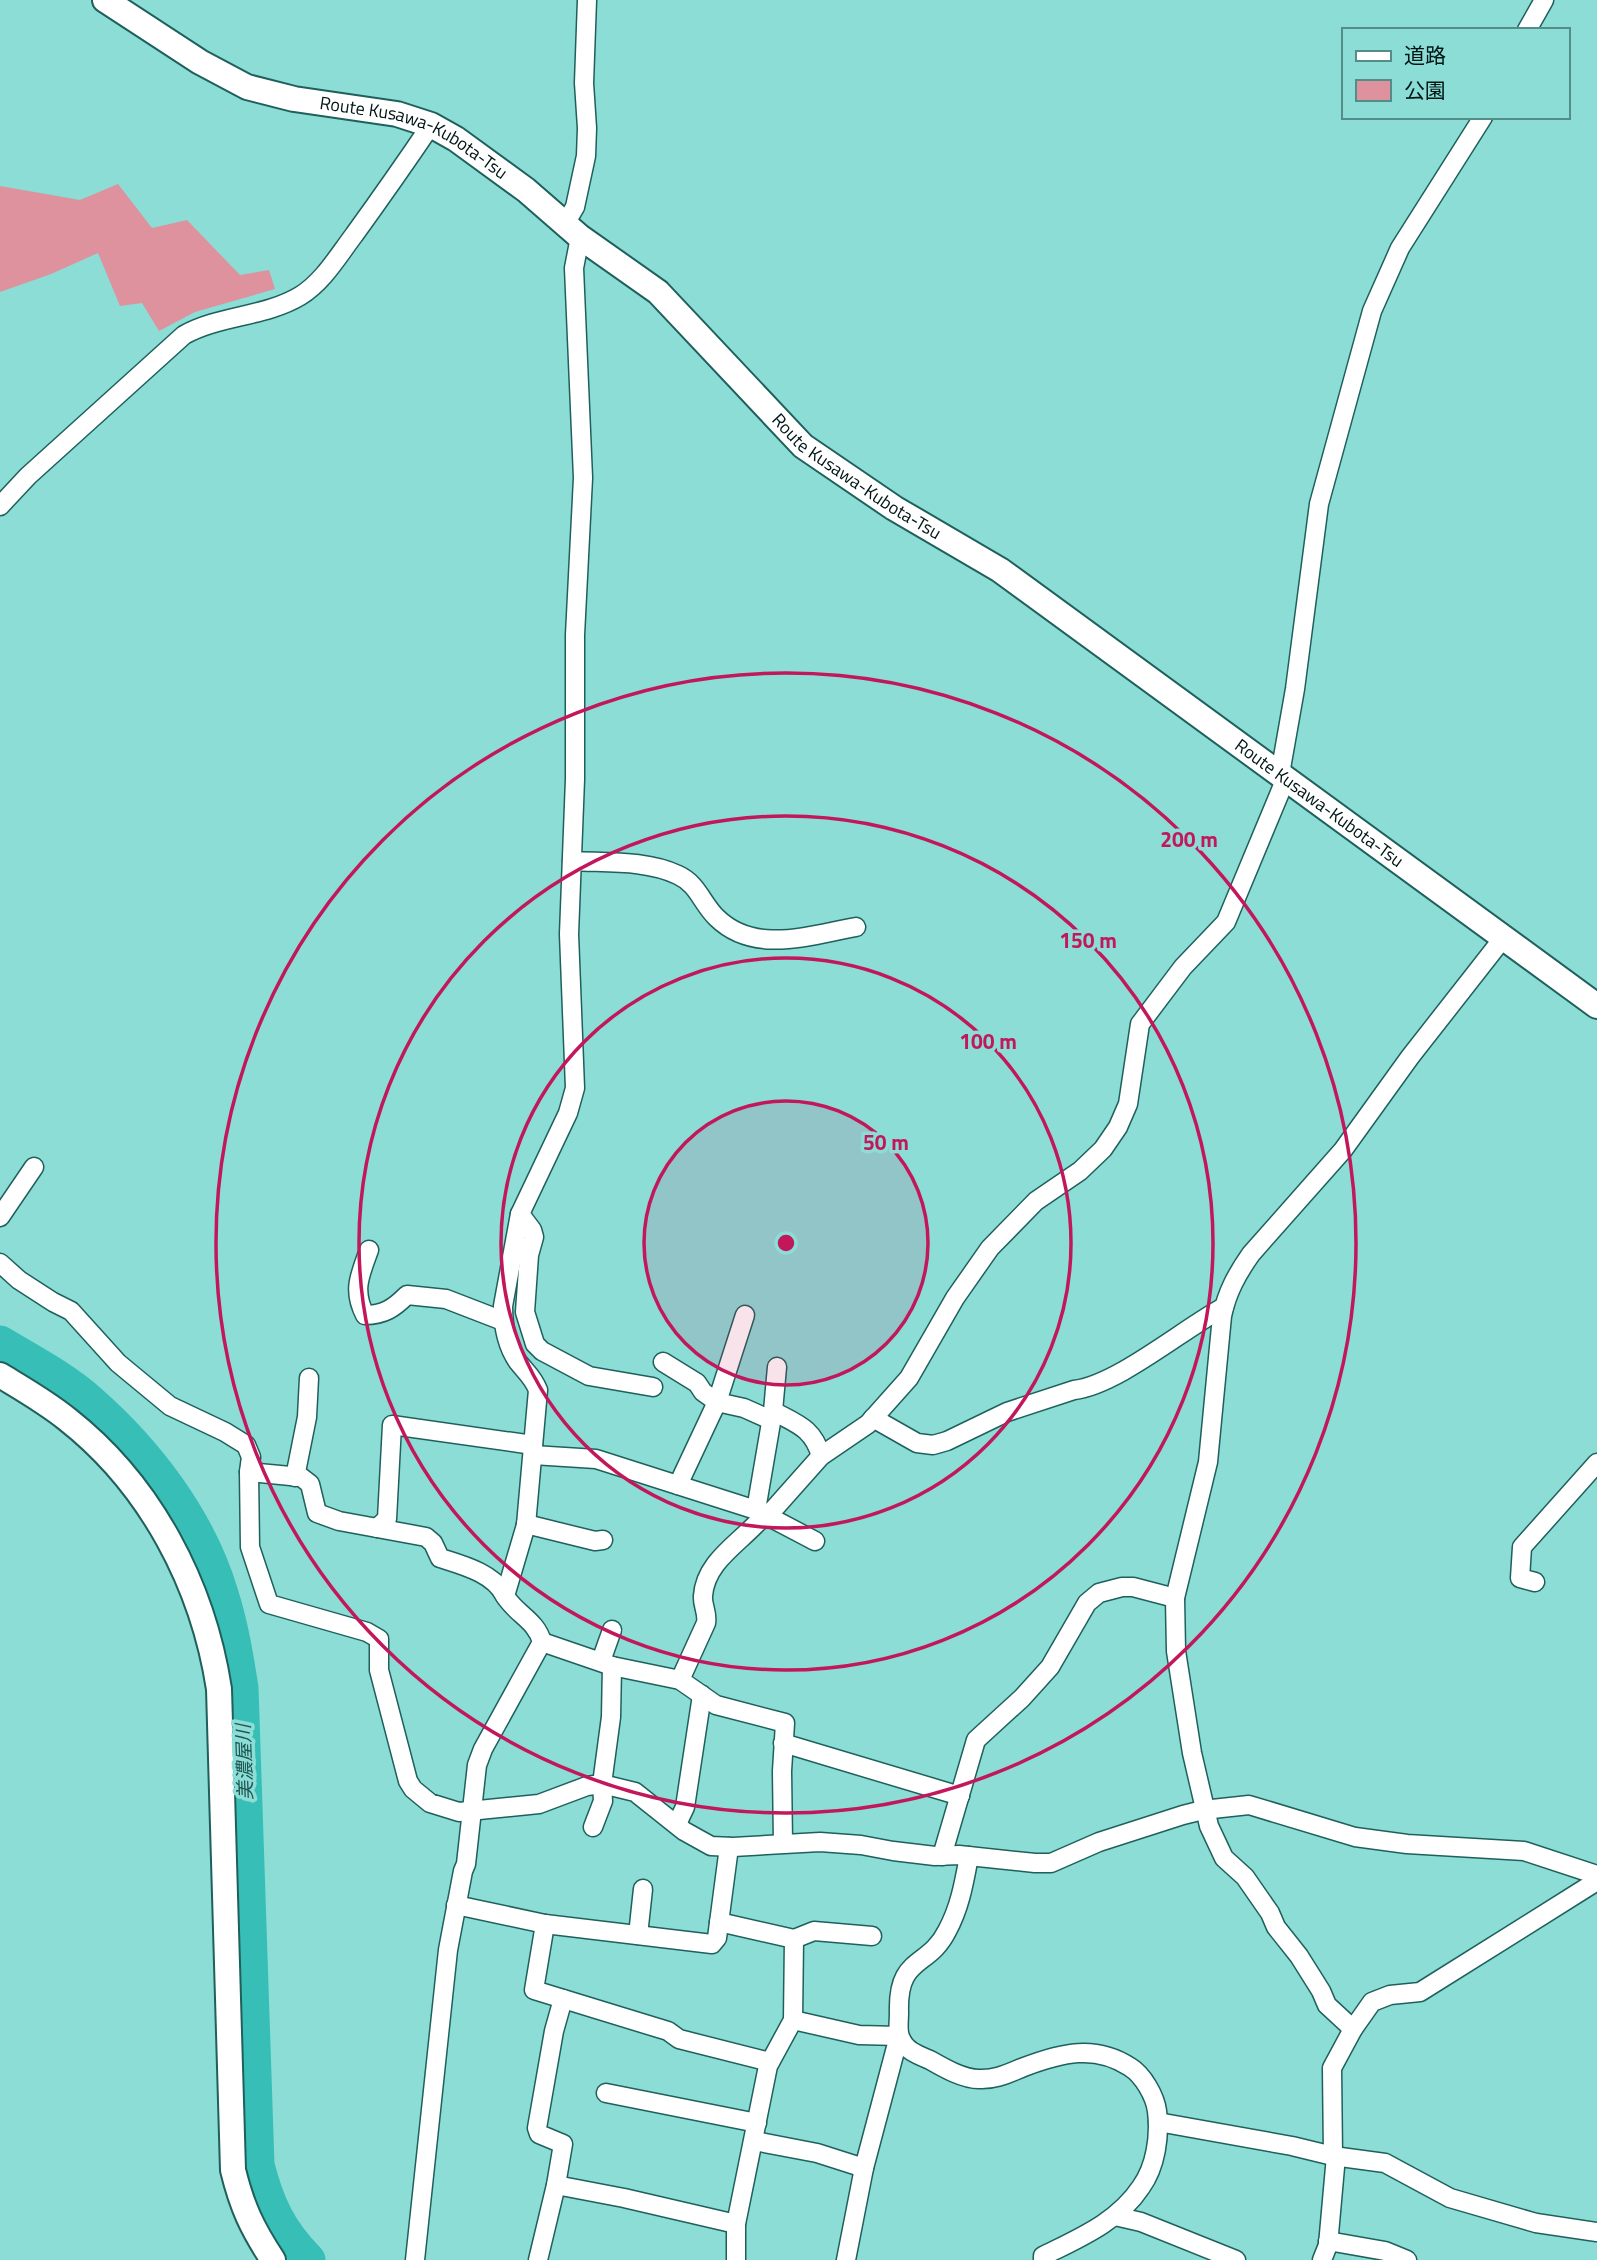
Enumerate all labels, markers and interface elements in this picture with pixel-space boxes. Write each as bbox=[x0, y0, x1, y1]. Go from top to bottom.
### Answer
legend bbox=[1342, 28, 1569, 119]
text: 道路 bbox=[1404, 39, 1446, 71]
text: 公園 bbox=[1404, 74, 1446, 106]
street label: Route Kusawa-Kubota-Tsu bbox=[318, 89, 514, 185]
street label: Route Kusawa-Kubota-Tsu bbox=[766, 407, 947, 546]
street label: Route Kusawa-Kubota-Tsu bbox=[1229, 732, 1410, 874]
text: 200 m bbox=[1160, 823, 1218, 855]
text: 150 m bbox=[1059, 924, 1117, 956]
text: 100 m bbox=[959, 1025, 1017, 1057]
text: 50 m bbox=[863, 1126, 909, 1158]
centre of rings bbox=[774, 1231, 798, 1255]
water label: 美濃屋川 bbox=[228, 1722, 259, 1801]

